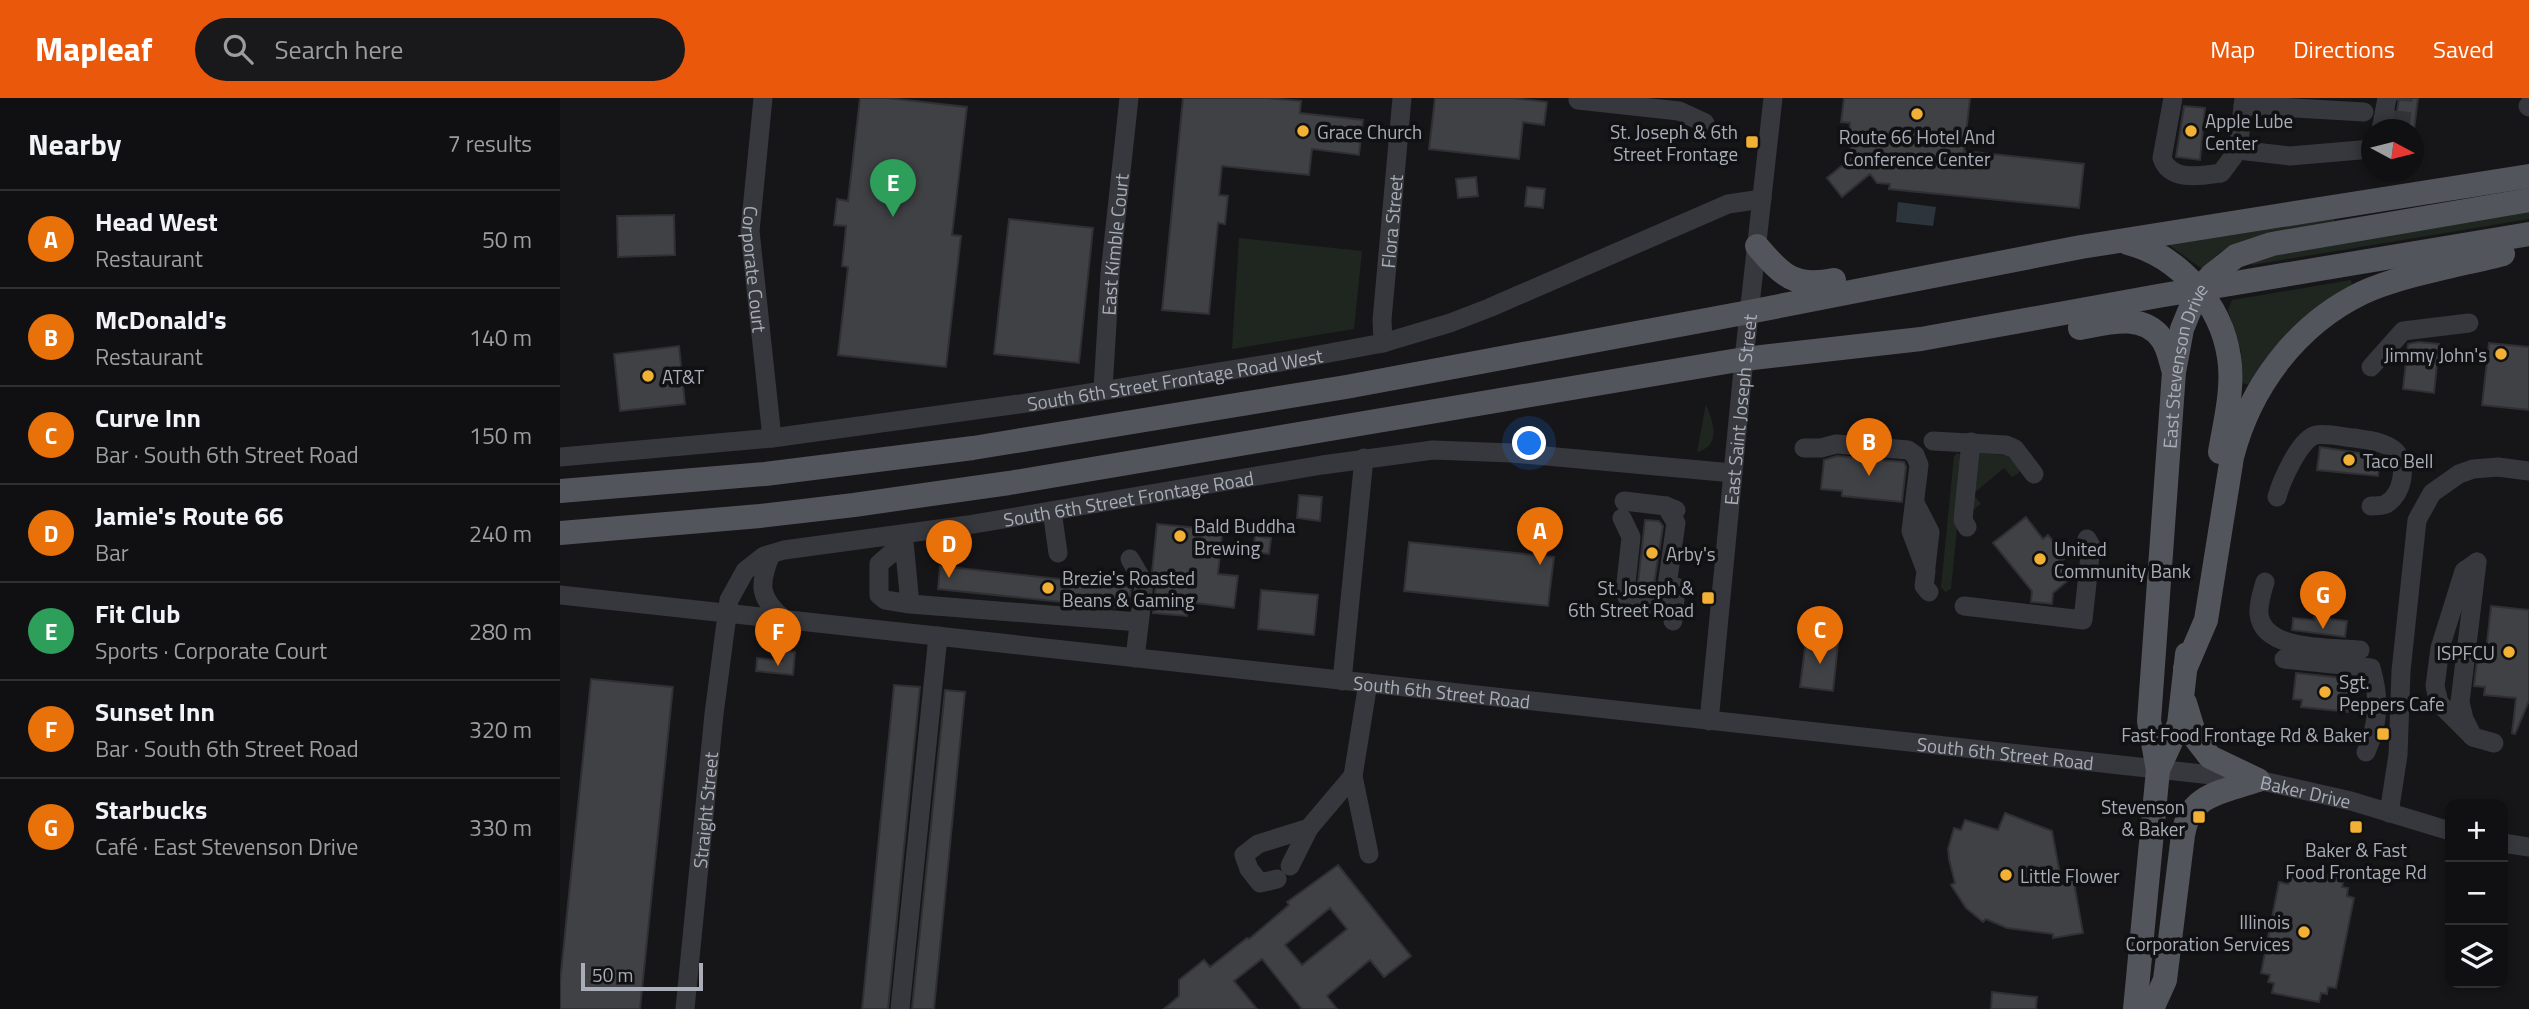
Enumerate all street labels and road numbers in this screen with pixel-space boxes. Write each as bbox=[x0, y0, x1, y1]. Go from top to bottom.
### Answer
street label: East Kimble Court bbox=[1093, 172, 1135, 316]
street label: Flora Street bbox=[1372, 173, 1410, 269]
street label: Corporate Court bbox=[735, 205, 775, 334]
street label: East Stevenson Drive bbox=[2154, 275, 2213, 449]
street label: East Saint Joseph Street bbox=[1715, 312, 1763, 506]
street label: South 6th Street Frontage Road West bbox=[1025, 340, 1325, 417]
street label: South 6th Street Frontage Road bbox=[1001, 462, 1256, 533]
street label: South 6th Street Road bbox=[1352, 667, 1532, 715]
street label: South 6th Street Road bbox=[1916, 728, 2095, 777]
street label: Straight Street bbox=[684, 750, 725, 870]
street label: Baker Drive bbox=[2258, 766, 2354, 815]

